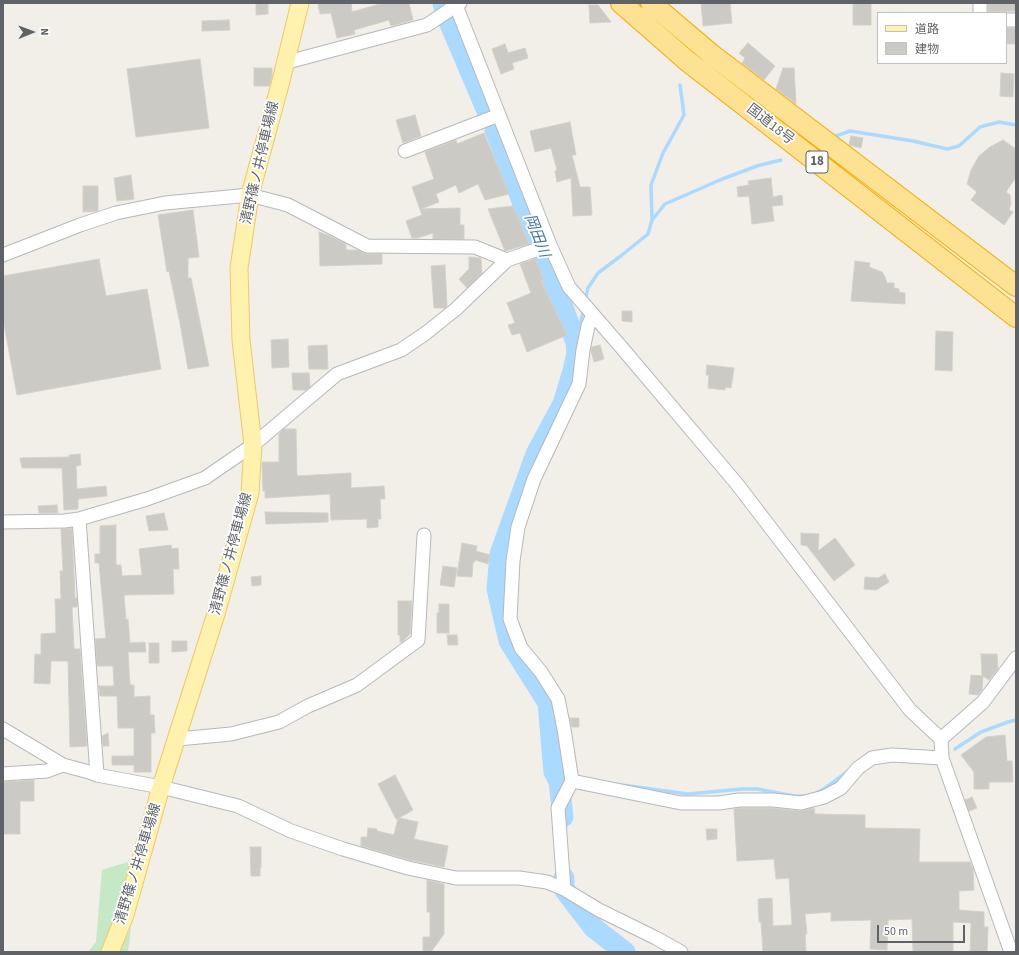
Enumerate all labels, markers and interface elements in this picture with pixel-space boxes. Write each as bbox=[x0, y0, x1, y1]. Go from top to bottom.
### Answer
north arrow bbox=[12, 12, 52, 52]
legend bbox=[877, 12, 1007, 64]
text: 道路 bbox=[915, 21, 939, 38]
text: N bbox=[37, 28, 52, 36]
text: 建物 bbox=[915, 41, 939, 58]
street label: 清野篠ノ井停車場線 bbox=[239, 100, 283, 226]
street label: 国道18号 bbox=[743, 101, 797, 149]
road number: 18 bbox=[806, 151, 828, 173]
water label: 岡田川 bbox=[520, 212, 552, 260]
street label: 清野篠ノ井停車場線 bbox=[208, 491, 256, 617]
street label: 清野篠ノ井停車場線 bbox=[113, 801, 165, 927]
scale bar bbox=[879, 917, 967, 943]
text: 50 m bbox=[884, 923, 908, 940]

